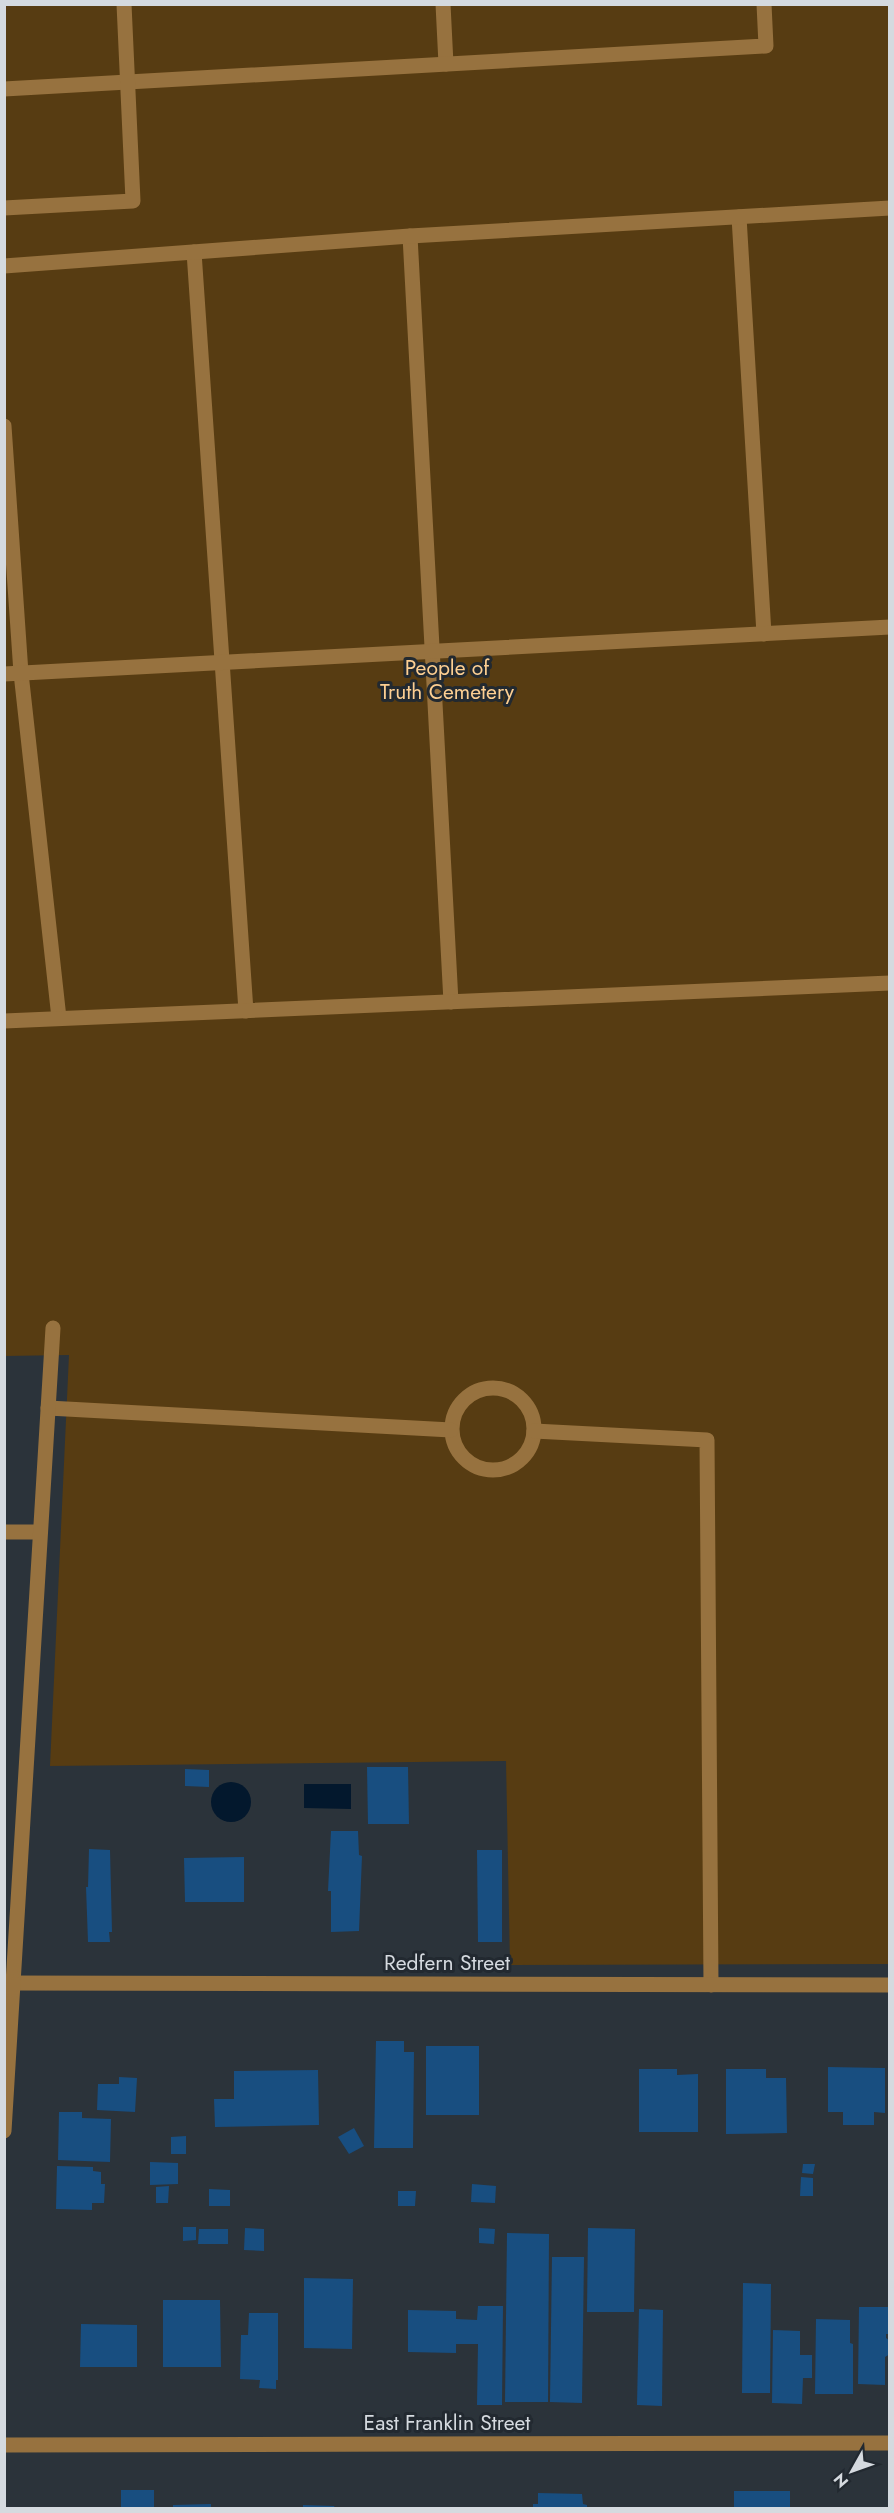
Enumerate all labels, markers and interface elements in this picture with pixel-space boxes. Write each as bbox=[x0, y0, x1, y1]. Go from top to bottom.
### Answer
park label: People of Truth Cemetery bbox=[380, 653, 515, 707]
street label: Redfern Street bbox=[384, 1948, 510, 1978]
street label: East Franklin Street bbox=[364, 2408, 530, 2438]
north arrow bbox=[822, 2441, 882, 2501]
text: N bbox=[828, 2468, 854, 2493]

